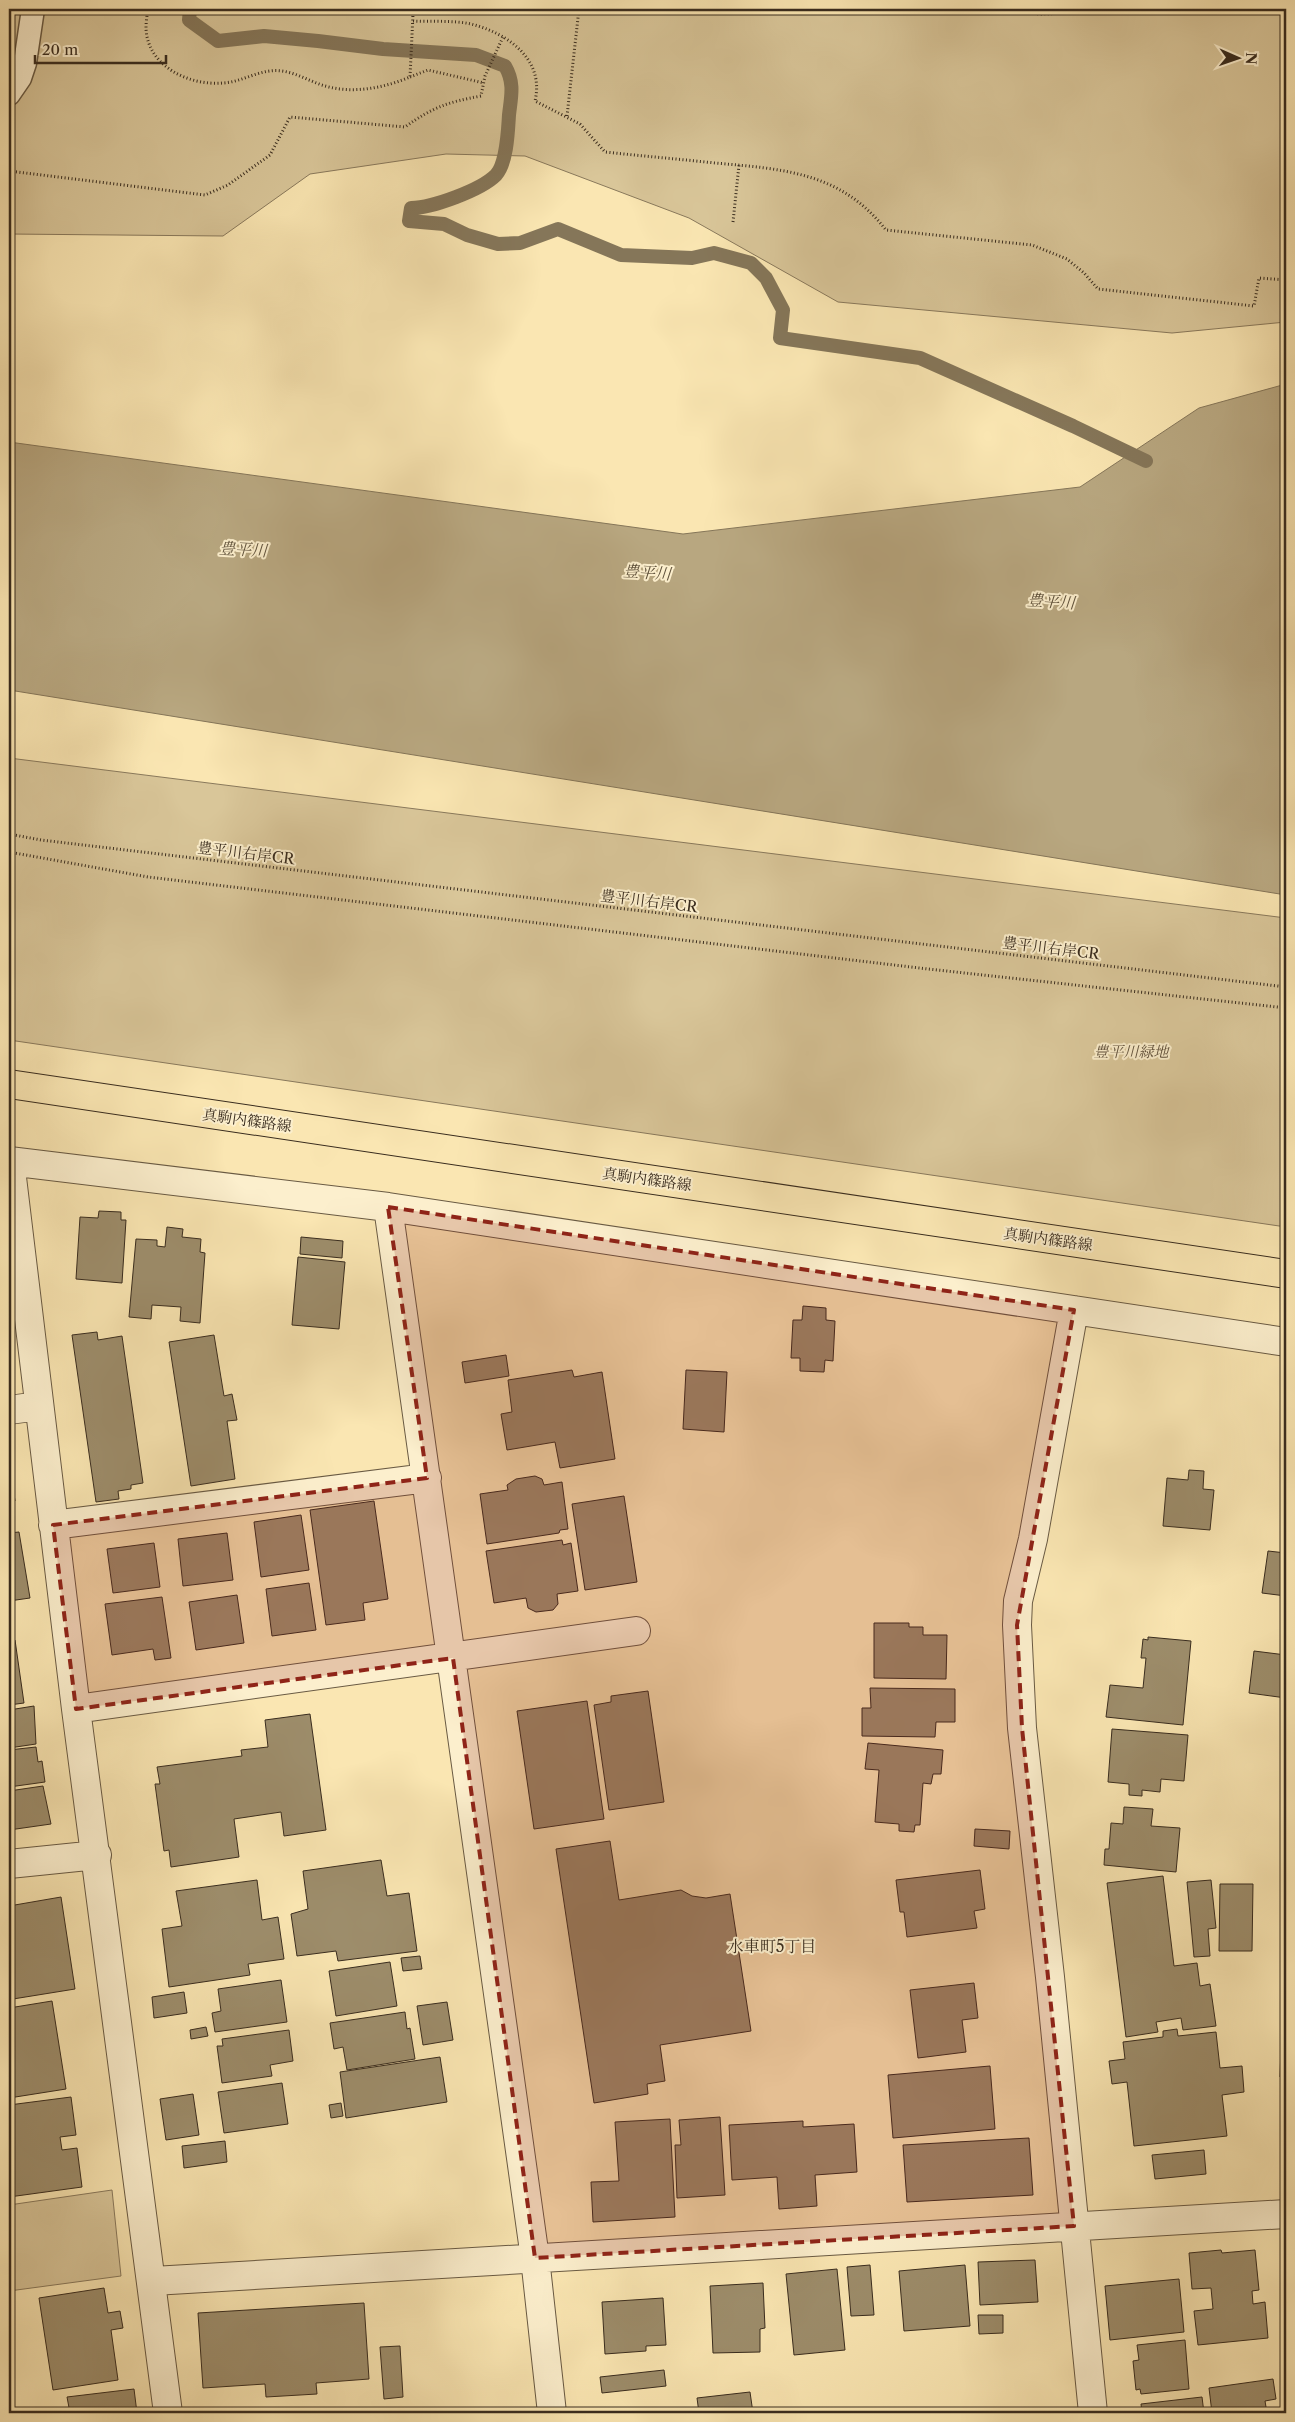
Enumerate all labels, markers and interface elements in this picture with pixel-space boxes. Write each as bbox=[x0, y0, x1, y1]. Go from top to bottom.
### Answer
scale bar bbox=[35, 32, 166, 64]
north arrow bbox=[1212, 32, 1262, 82]
text: 20 m bbox=[42, 40, 78, 59]
text: N bbox=[1242, 52, 1260, 65]
water label: 豊平川 bbox=[219, 538, 269, 560]
water label: 豊平川 bbox=[622, 560, 674, 584]
water label: 豊平川 bbox=[1026, 589, 1078, 613]
street label: 豊平川右岸CR bbox=[196, 838, 297, 868]
street label: 豊平川右岸CR bbox=[599, 886, 700, 916]
street label: 豊平川右岸CR bbox=[1001, 933, 1102, 963]
park label: 豊平川緑地 bbox=[1093, 1042, 1170, 1061]
street label: 真駒内篠路線 bbox=[201, 1104, 293, 1136]
street label: 真駒内篠路線 bbox=[601, 1163, 693, 1195]
street label: 真駒内篠路線 bbox=[1002, 1223, 1094, 1255]
district label: 水車町5丁目 bbox=[728, 1936, 816, 1956]

